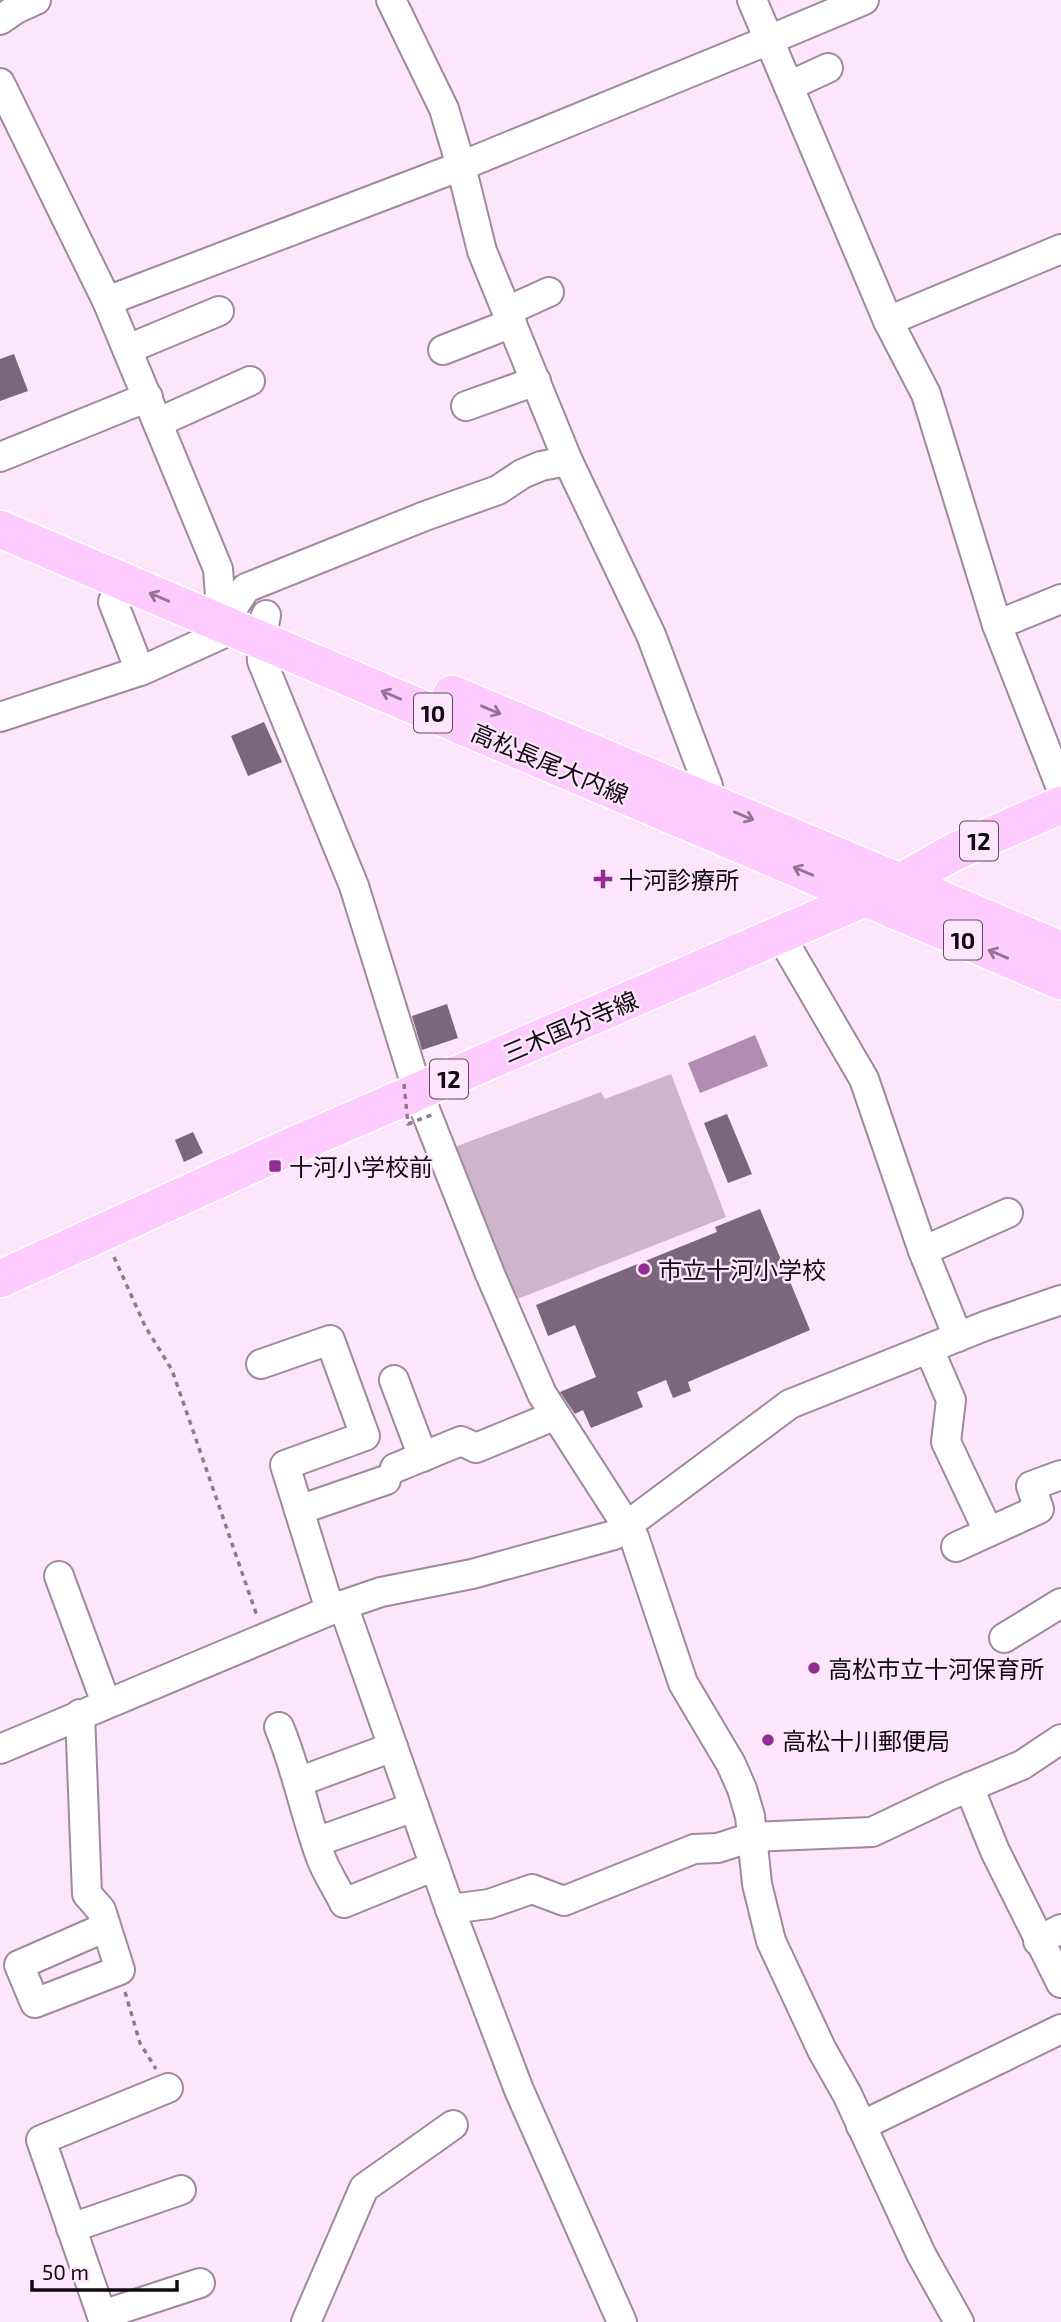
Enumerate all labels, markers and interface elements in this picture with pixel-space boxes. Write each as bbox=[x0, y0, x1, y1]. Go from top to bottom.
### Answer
one-way arrow bbox=[148, 590, 170, 603]
one-way arrow bbox=[380, 688, 402, 701]
road number: 10 bbox=[414, 694, 452, 733]
one-way arrow bbox=[480, 704, 502, 717]
street label: 高松長尾大内線 bbox=[467, 717, 633, 809]
one-way arrow bbox=[733, 810, 755, 823]
road number: 12 bbox=[960, 821, 998, 860]
one-way arrow bbox=[793, 864, 814, 877]
place label: 十河診療所 bbox=[619, 865, 739, 894]
marker: 十河診療所 bbox=[593, 869, 613, 889]
road number: 10 bbox=[944, 920, 982, 959]
one-way arrow bbox=[988, 947, 1009, 960]
street label: 三木国分寺線 bbox=[498, 985, 642, 1067]
road number: 12 bbox=[430, 1060, 468, 1098]
place label: 十河小学校前 bbox=[289, 1152, 433, 1181]
marker: 十河小学校前 bbox=[267, 1158, 283, 1174]
place label: 市立十河小学校 bbox=[658, 1255, 826, 1284]
marker: 市立十河小学校 bbox=[636, 1261, 652, 1277]
place label: 高松市立十河保育所 bbox=[828, 1654, 1044, 1683]
marker: 高松市立十河保育所 bbox=[806, 1660, 822, 1676]
place label: 高松十川郵便局 bbox=[782, 1726, 950, 1755]
marker: 高松十川郵便局 bbox=[760, 1732, 776, 1748]
scale bar bbox=[32, 2248, 177, 2292]
text: 50 m bbox=[42, 2259, 89, 2284]

